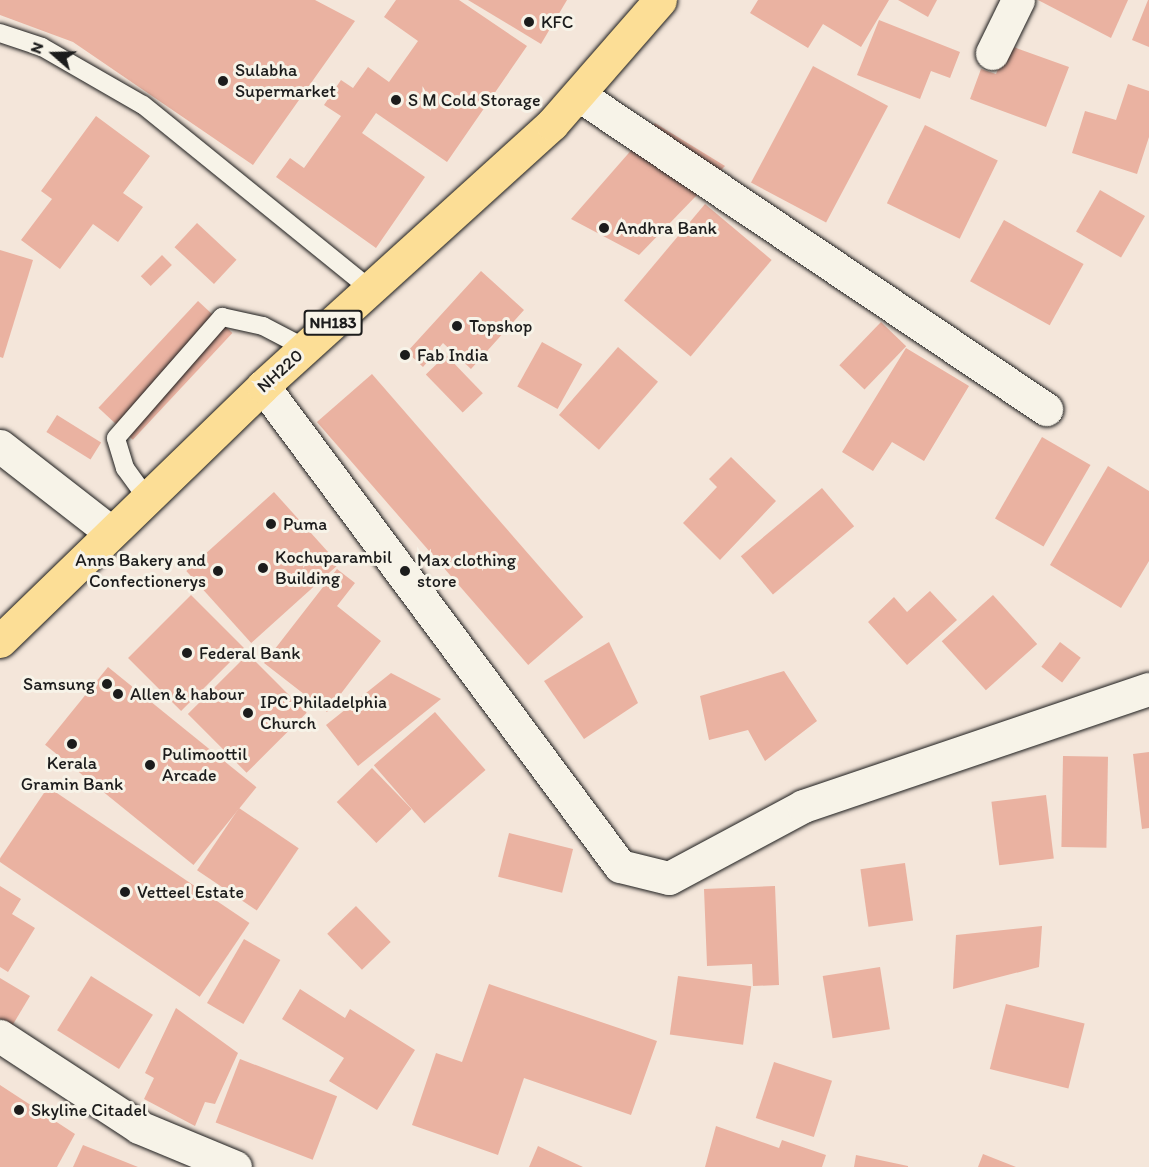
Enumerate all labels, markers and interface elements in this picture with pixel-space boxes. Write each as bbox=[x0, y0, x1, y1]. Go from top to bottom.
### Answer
place label: KFC bbox=[541, 11, 573, 33]
marker: KFC bbox=[522, 15, 536, 29]
north arrow bbox=[24, 24, 84, 84]
text: N bbox=[26, 39, 47, 56]
place label: Sulabha Supermarket bbox=[235, 60, 336, 103]
marker: Sulabha Supermarket bbox=[216, 74, 230, 88]
place label: S M Cold Storage bbox=[408, 89, 540, 111]
marker: S M Cold Storage bbox=[389, 93, 403, 107]
place label: Andhra Bank bbox=[616, 217, 718, 239]
marker: Andhra Bank bbox=[597, 221, 611, 235]
road number: NH183 bbox=[303, 310, 363, 336]
place label: Topshop bbox=[469, 315, 532, 337]
marker: Topshop bbox=[450, 319, 464, 333]
place label: Fab India bbox=[417, 344, 488, 366]
street label: NH220 bbox=[252, 345, 308, 397]
marker: Fab India bbox=[398, 348, 412, 362]
place label: Puma bbox=[283, 513, 327, 535]
marker: Puma bbox=[264, 517, 278, 531]
place label: Kochuparambil Building bbox=[275, 547, 392, 590]
place label: Anns Bakery and Confectionerys bbox=[75, 550, 206, 592]
place label: Max clothing store bbox=[417, 550, 516, 592]
marker: Kochuparambil Building bbox=[256, 561, 270, 575]
marker: Anns Bakery and Confectionerys bbox=[211, 564, 225, 578]
marker: Max clothing store bbox=[398, 564, 412, 578]
place label: Federal Bank bbox=[199, 642, 300, 664]
marker: Federal Bank bbox=[180, 646, 194, 660]
place label: Samsung bbox=[23, 673, 95, 695]
marker: Samsung bbox=[100, 677, 114, 691]
place label: Allen & habour bbox=[130, 683, 245, 705]
marker: Allen & habour bbox=[111, 687, 125, 701]
place label: IPC Philadelphia Church bbox=[260, 692, 387, 734]
marker: IPC Philadelphia Church bbox=[241, 706, 255, 720]
marker: Kerala Gramin Bank bbox=[65, 737, 79, 751]
place label: Pulimoottil Arcade bbox=[162, 744, 247, 786]
place label: Kerala Gramin Bank bbox=[21, 753, 123, 795]
marker: Pulimoottil Arcade bbox=[143, 758, 157, 772]
place label: Vetteel Estate bbox=[137, 881, 244, 903]
marker: Vetteel Estate bbox=[118, 885, 132, 899]
place label: Skyline Citadel bbox=[31, 1099, 147, 1121]
marker: Skyline Citadel bbox=[12, 1103, 26, 1117]

